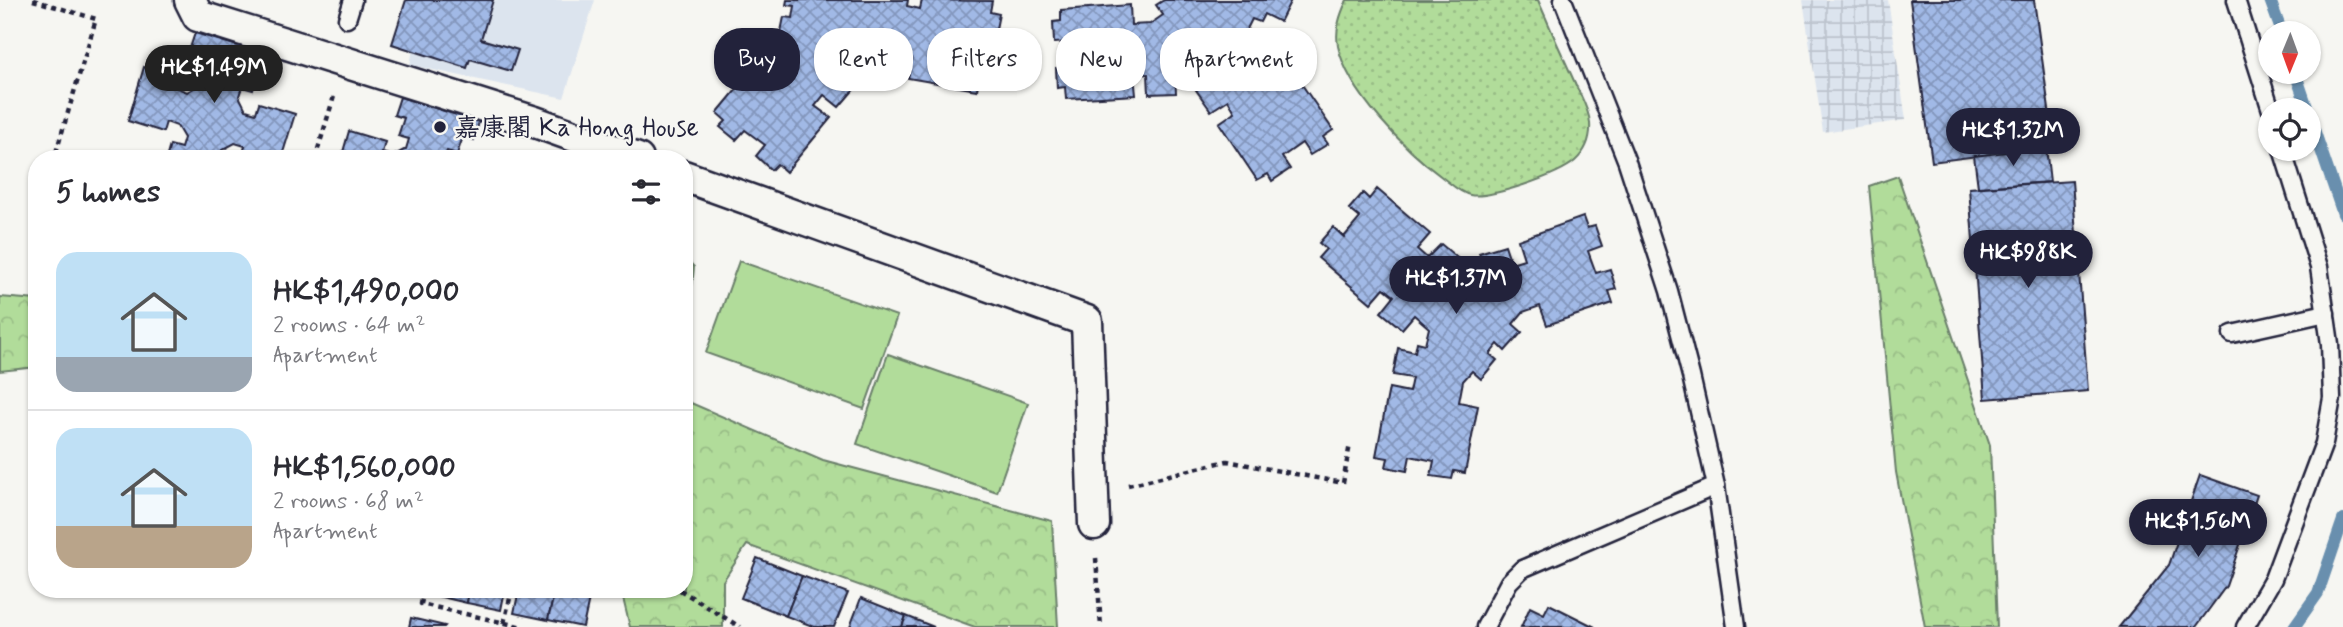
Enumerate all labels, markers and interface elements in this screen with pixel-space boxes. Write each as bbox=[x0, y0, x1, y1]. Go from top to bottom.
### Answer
north arrow bbox=[2258, 21, 2320, 84]
map controls bbox=[2258, 21, 2321, 161]
chip: Buy bbox=[714, 28, 800, 91]
chip: Rent bbox=[814, 28, 913, 91]
chip: Filters bbox=[927, 28, 1042, 91]
chip: New bbox=[1056, 28, 1146, 91]
chip: Apartment bbox=[1160, 28, 1317, 91]
pin: HK$1.49M bbox=[142, 46, 286, 105]
text: HK$1.49M bbox=[161, 53, 267, 83]
button: locate bbox=[2258, 98, 2321, 161]
pin: HK$1.32M bbox=[1941, 108, 2085, 168]
place label: 嘉康閣 Ka Hong House bbox=[454, 112, 699, 146]
text: HK$1.32M bbox=[1962, 116, 2064, 146]
marker: 嘉康閣 Ka Hong House bbox=[432, 119, 448, 135]
text: 5 homes bbox=[56, 173, 161, 212]
icon: filters bbox=[627, 173, 665, 211]
pin: HK$988K bbox=[1963, 230, 2093, 290]
text: HK$988K bbox=[1980, 238, 2076, 268]
pin: HK$1.37M bbox=[1384, 256, 1528, 316]
text: HK$1.37M bbox=[1405, 264, 1507, 294]
text: HK$1,490,000 bbox=[273, 272, 460, 311]
icon: home bbox=[112, 280, 196, 364]
text: 2 rooms · 64 m² bbox=[273, 311, 425, 341]
text: Apartment bbox=[273, 341, 378, 371]
text: HK$1,560,000 bbox=[273, 448, 456, 487]
icon: home bbox=[112, 456, 196, 540]
text: 2 rooms · 68 m² bbox=[273, 487, 424, 517]
pin: HK$1.56M bbox=[2126, 500, 2270, 559]
text: HK$1.56M bbox=[2145, 507, 2251, 537]
text: Apartment bbox=[273, 517, 378, 547]

